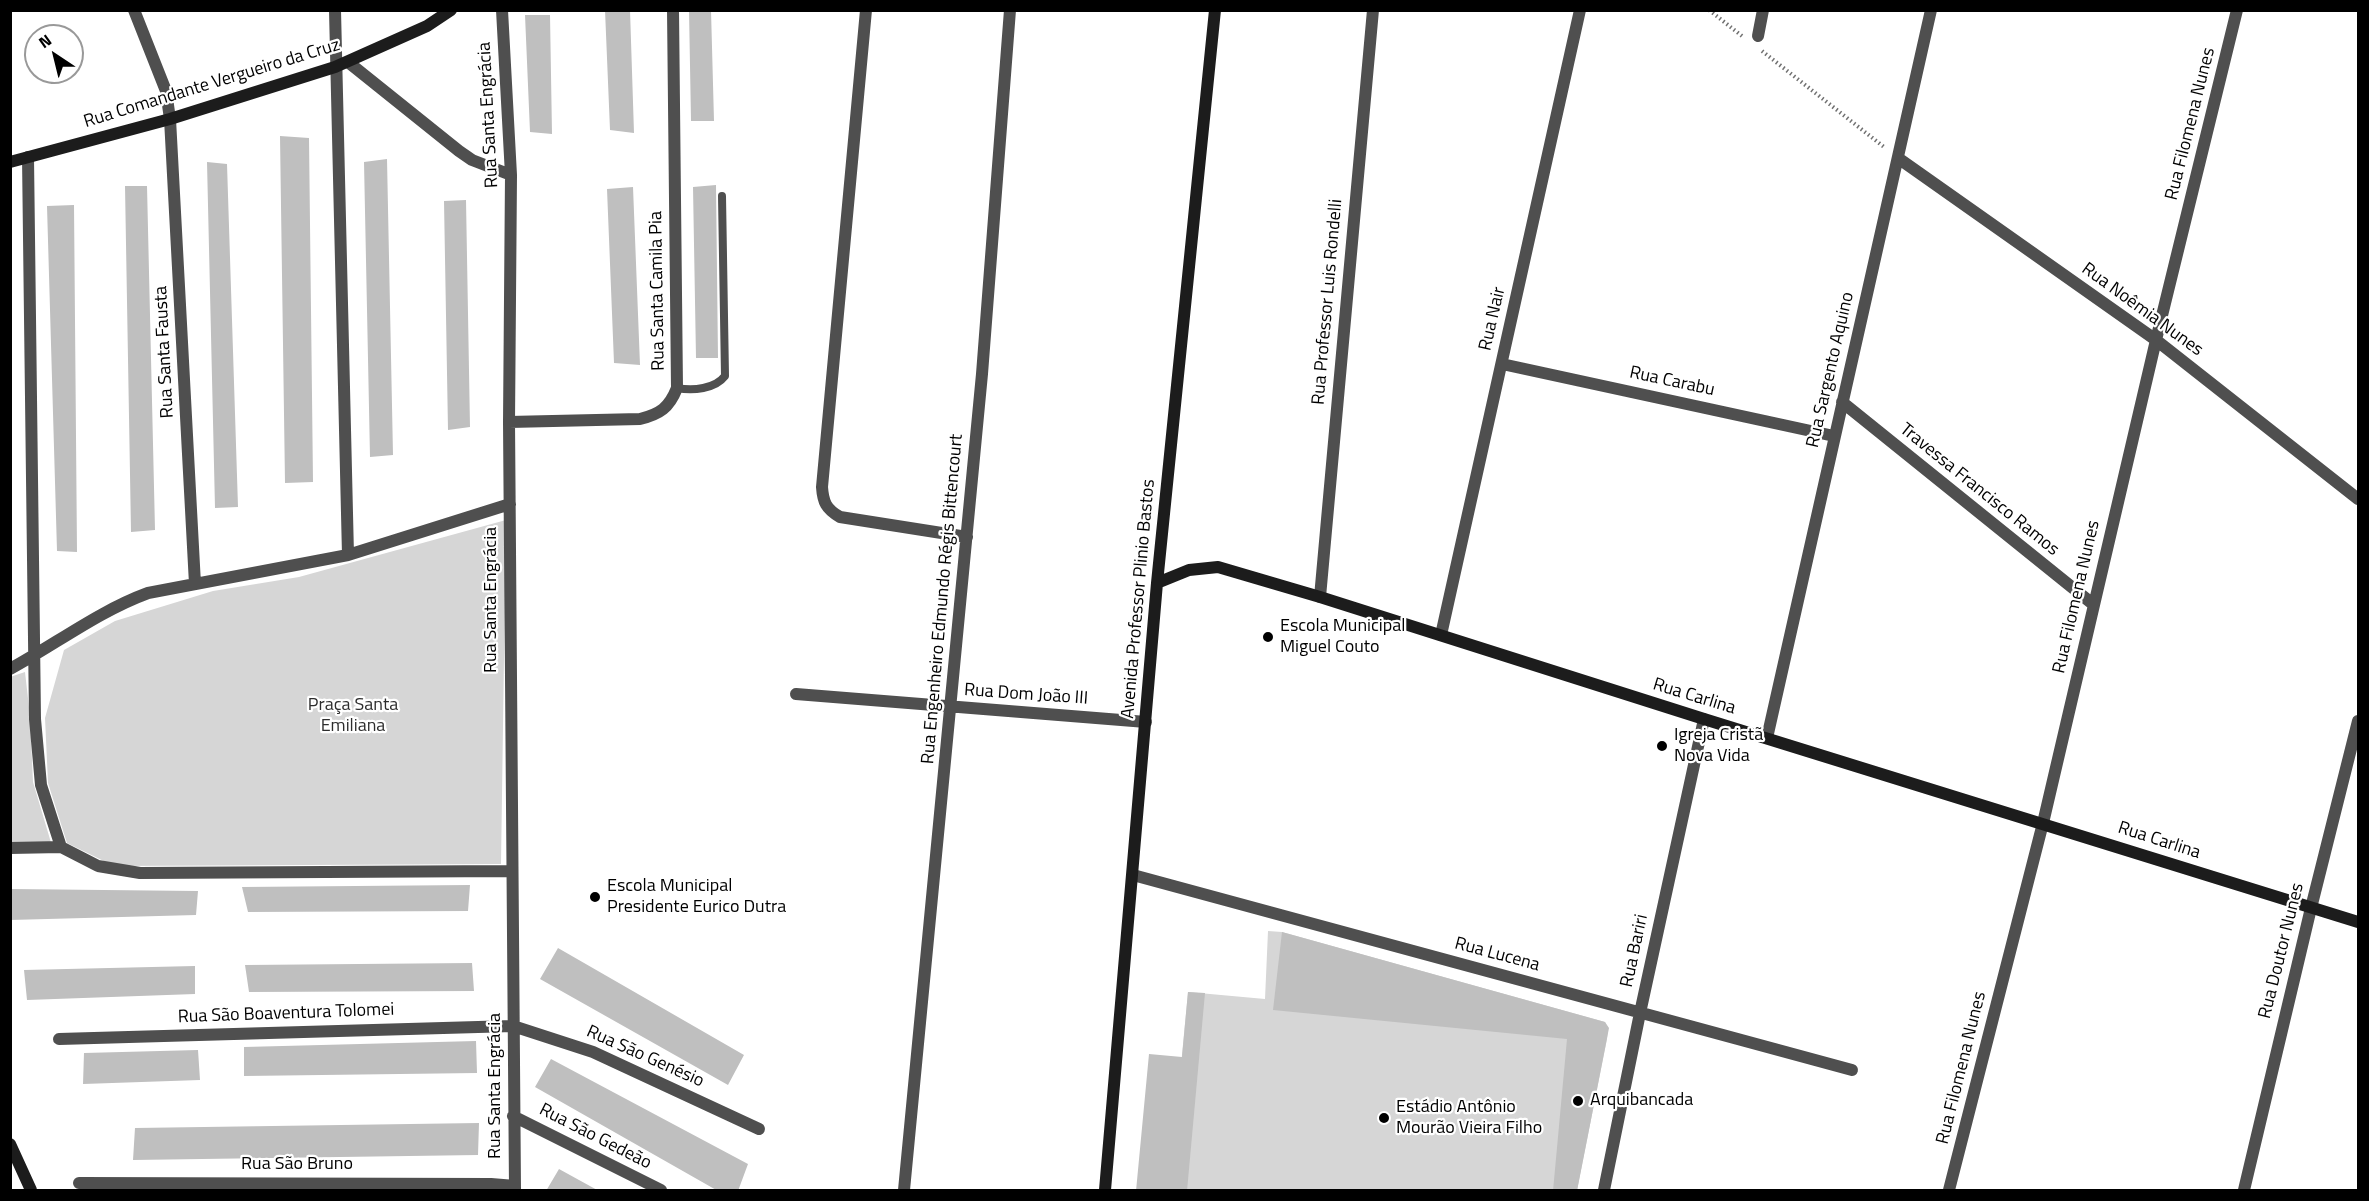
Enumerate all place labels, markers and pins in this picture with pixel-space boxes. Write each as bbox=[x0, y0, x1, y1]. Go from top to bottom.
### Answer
place label: Escola Municipal Miguel Couto bbox=[1280, 616, 1405, 658]
marker: Escola Municipal Miguel Couto bbox=[1261, 630, 1275, 644]
place label: Igreja Cristã Nova Vida bbox=[1674, 725, 1763, 768]
marker: Igreja Cristã Nova Vida bbox=[1655, 739, 1669, 753]
place label: Escola Municipal Presidente Eurico Dutra bbox=[607, 876, 786, 918]
marker: Escola Municipal Presidente Eurico Dutra bbox=[588, 890, 602, 904]
place label: Arquibancada bbox=[1590, 1090, 1693, 1112]
marker: Arquibancada bbox=[1571, 1094, 1585, 1108]
place label: Estádio Antônio Mourão Vieira Filho bbox=[1396, 1097, 1542, 1140]
marker: Estádio Antônio Mourão Vieira Filho bbox=[1377, 1111, 1391, 1125]

